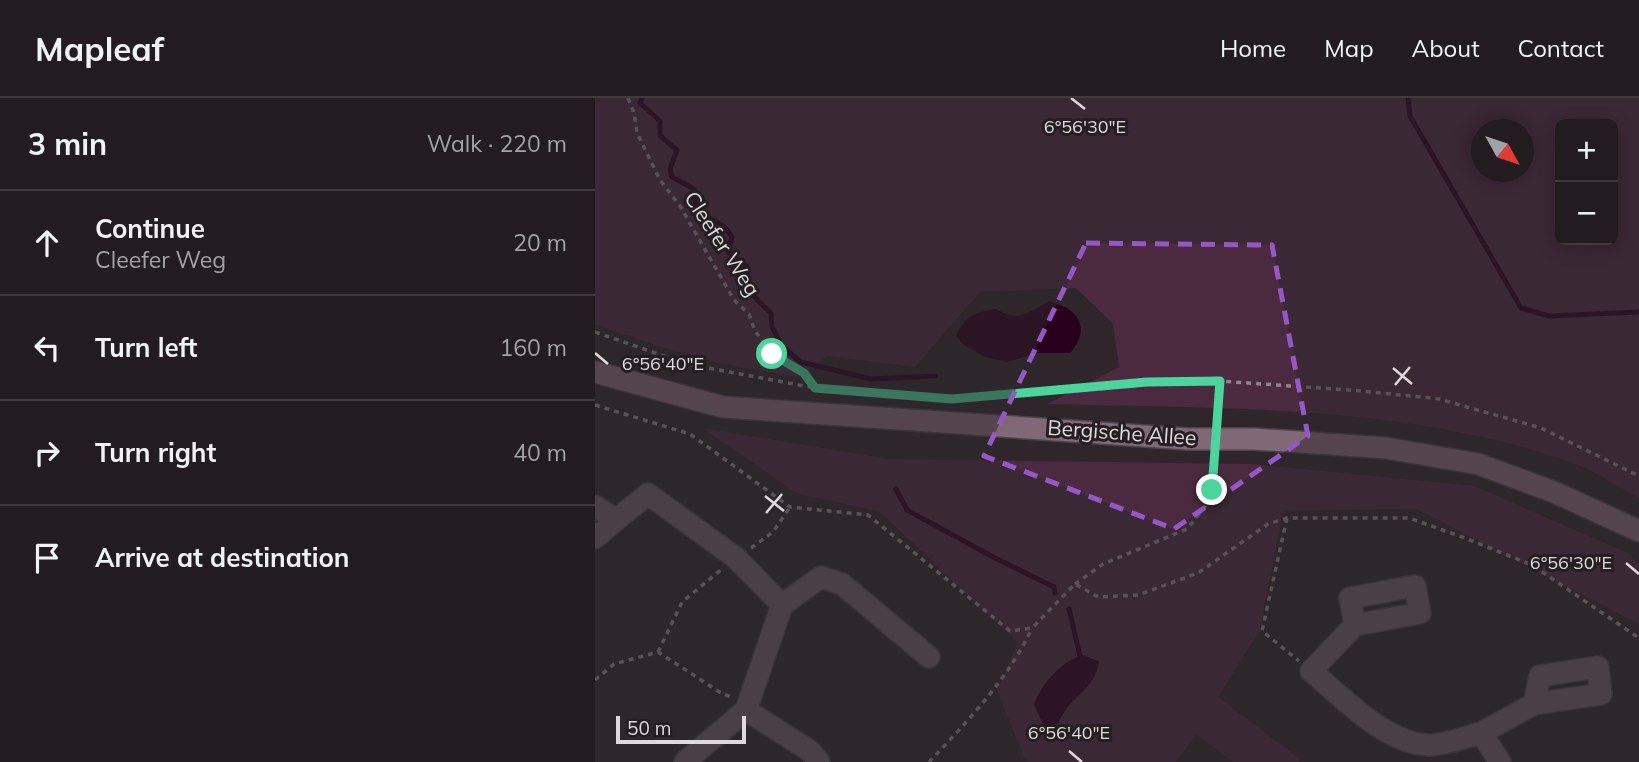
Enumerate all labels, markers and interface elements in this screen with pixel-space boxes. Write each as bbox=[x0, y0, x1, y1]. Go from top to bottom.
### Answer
text: Mapleaf bbox=[35, 28, 164, 69]
text: Home bbox=[1220, 33, 1286, 63]
text: Map bbox=[1324, 33, 1374, 63]
text: About bbox=[1412, 33, 1480, 63]
text: Contact bbox=[1518, 33, 1604, 63]
text: 6°56'30"E bbox=[1044, 115, 1126, 138]
north arrow bbox=[1471, 119, 1534, 182]
map controls bbox=[1555, 119, 1618, 245]
button: + bbox=[1555, 119, 1618, 182]
text: 3 min bbox=[28, 125, 107, 163]
text: Walk · 220 m bbox=[427, 129, 567, 158]
button: − bbox=[1555, 182, 1618, 245]
street label: Cleefer Weg bbox=[679, 186, 766, 301]
text: Continue bbox=[95, 212, 205, 245]
icon: ahead bbox=[28, 224, 66, 262]
text: 20 m bbox=[513, 228, 567, 257]
text: Cleefer Weg bbox=[95, 245, 226, 274]
icon: left bbox=[28, 329, 66, 367]
text: Turn left bbox=[95, 331, 197, 364]
text: 160 m bbox=[499, 333, 567, 362]
route start bbox=[756, 338, 787, 369]
text: 6°56'40"E bbox=[622, 352, 704, 375]
street label: Bergische Allee bbox=[1047, 414, 1197, 450]
icon: right bbox=[28, 434, 66, 472]
text: Turn right bbox=[95, 436, 216, 469]
text: 40 m bbox=[513, 438, 567, 467]
route end bbox=[1196, 474, 1227, 505]
icon: arrive bbox=[28, 539, 66, 577]
text: Arrive at destination bbox=[95, 541, 350, 574]
text: 6°56'30"E bbox=[1530, 551, 1612, 574]
scale bar bbox=[616, 713, 745, 745]
text: 50 m bbox=[627, 716, 671, 740]
text: 6°56'40"E bbox=[1028, 721, 1110, 744]

